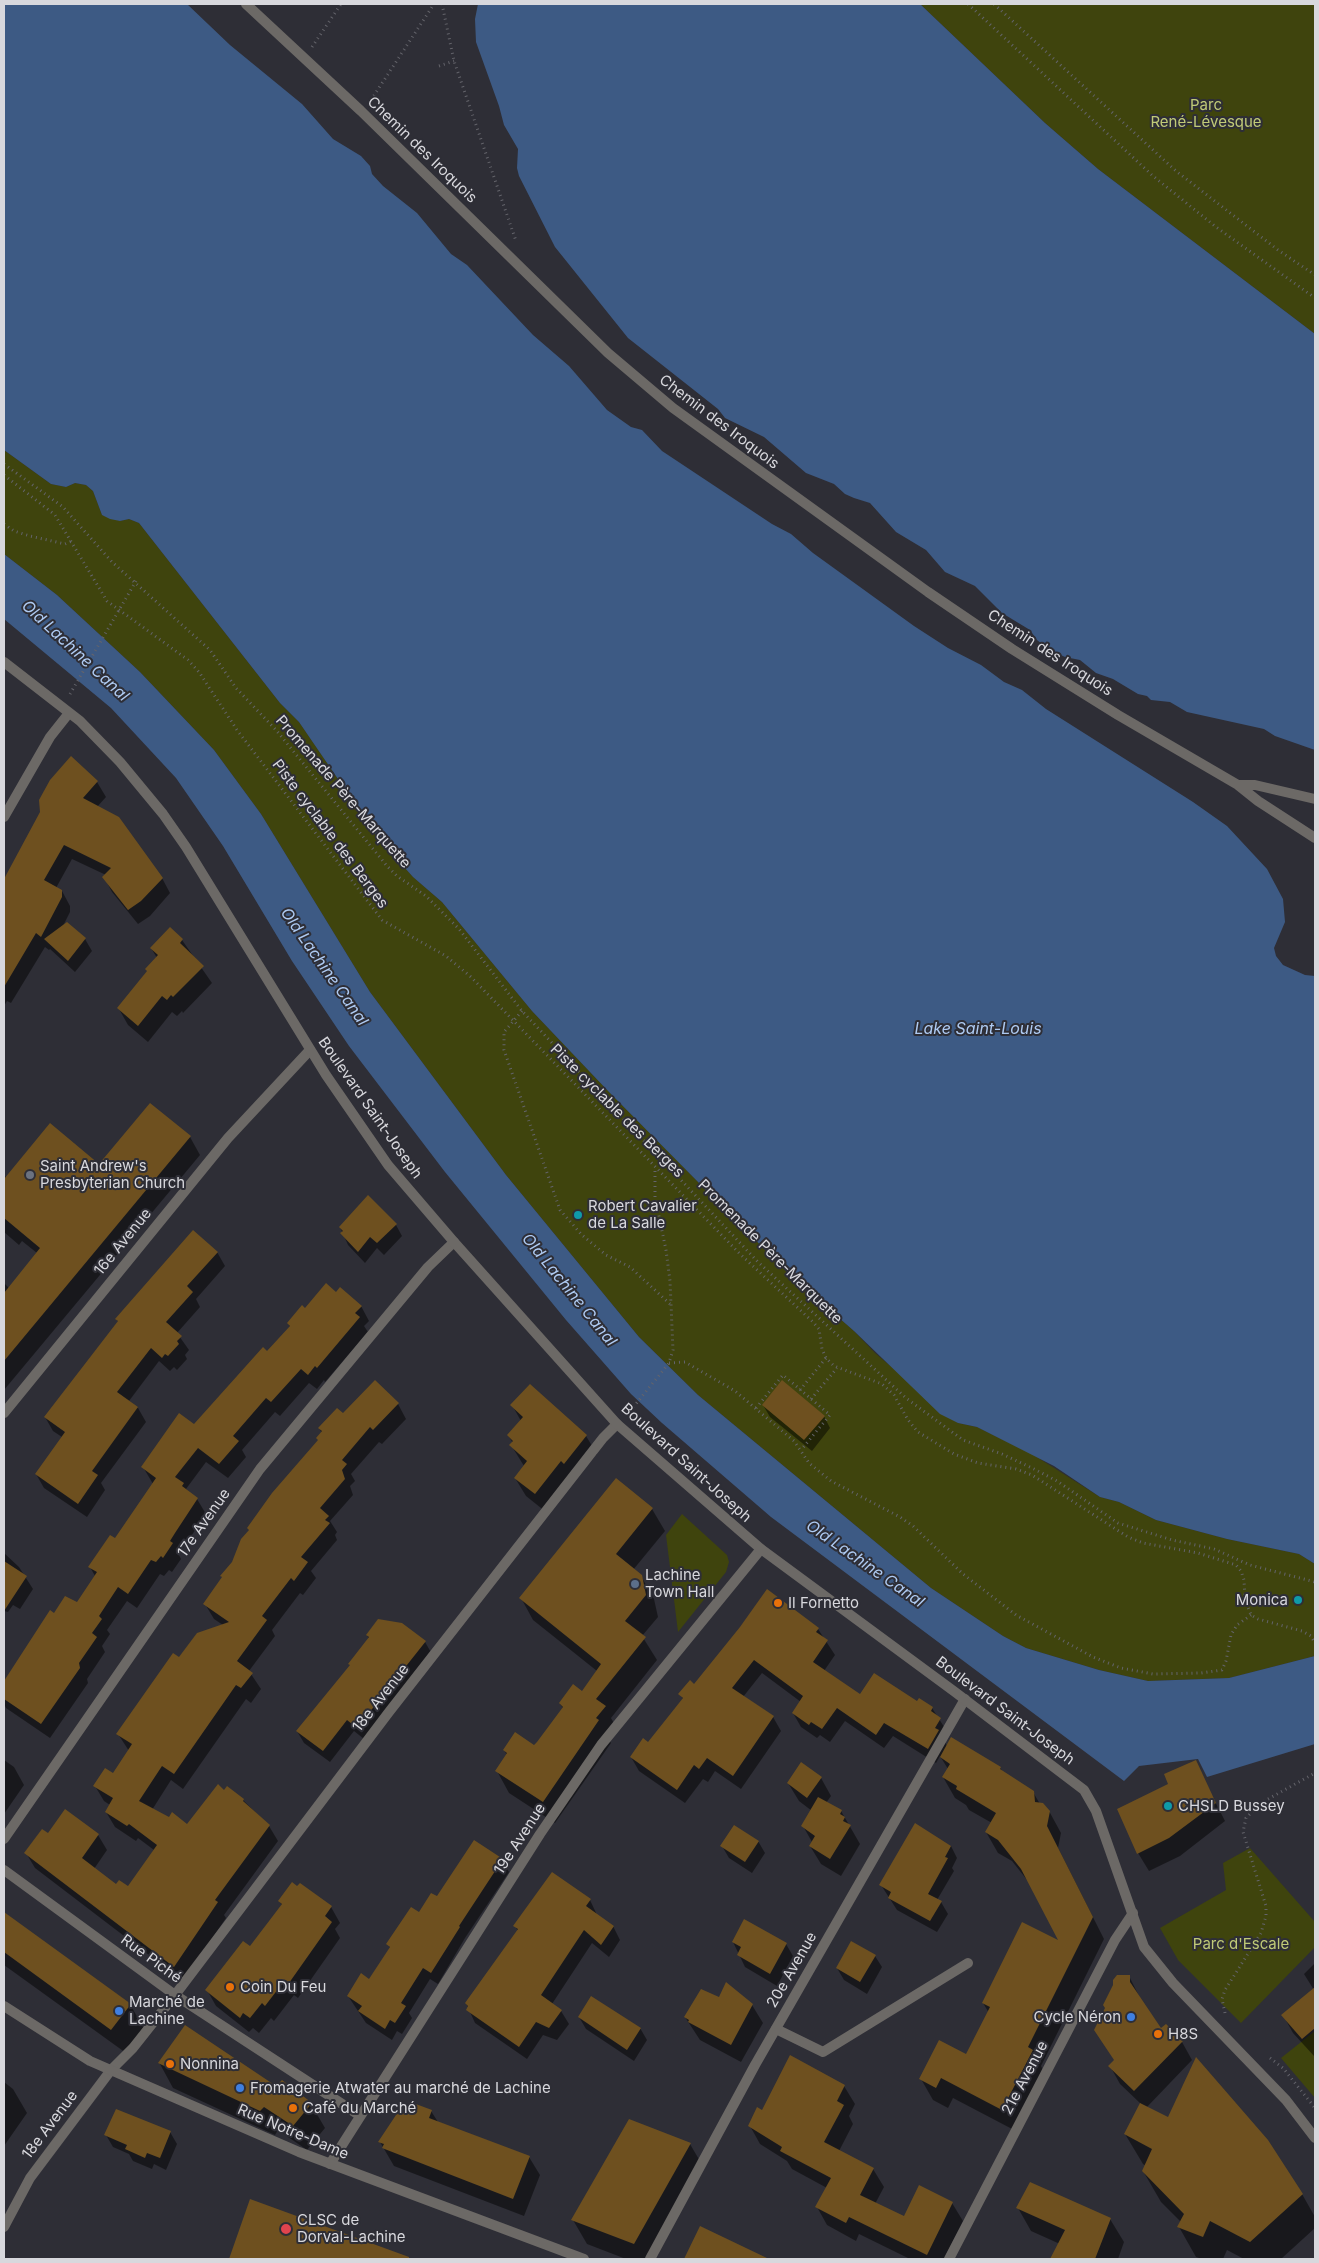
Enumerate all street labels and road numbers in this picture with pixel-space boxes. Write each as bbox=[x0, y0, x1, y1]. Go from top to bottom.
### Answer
street label: Chemin des Iroquois bbox=[363, 93, 481, 207]
street label: Chemin des Iroquois bbox=[655, 371, 783, 473]
street label: Chemin des Iroquois bbox=[984, 606, 1116, 700]
street label: Promenade Père-Marquette bbox=[272, 712, 414, 872]
street label: Piste cyclable des Berges bbox=[268, 756, 392, 912]
street label: Boulevard Saint-Joseph bbox=[314, 1034, 426, 1182]
street label: Piste cyclable des Berges bbox=[546, 1040, 688, 1182]
street label: Promenade Père-Marquette bbox=[694, 1176, 846, 1328]
street label: 16e Avenue bbox=[91, 1205, 155, 1279]
street label: Boulevard Saint-Joseph bbox=[617, 1400, 755, 1526]
street label: 17e Avenue bbox=[174, 1485, 234, 1561]
street label: Boulevard Saint-Joseph bbox=[932, 1653, 1078, 1769]
street label: 18e Avenue bbox=[349, 1661, 413, 1735]
street label: 19e Avenue bbox=[490, 1800, 550, 1878]
street label: 20e Avenue bbox=[763, 1929, 821, 2011]
street label: Rue Piché bbox=[117, 1931, 185, 1987]
street label: 21e Avenue bbox=[998, 2038, 1052, 2118]
street label: 18e Avenue bbox=[18, 2087, 82, 2163]
street label: Rue Notre-Dame bbox=[235, 2100, 351, 2164]

